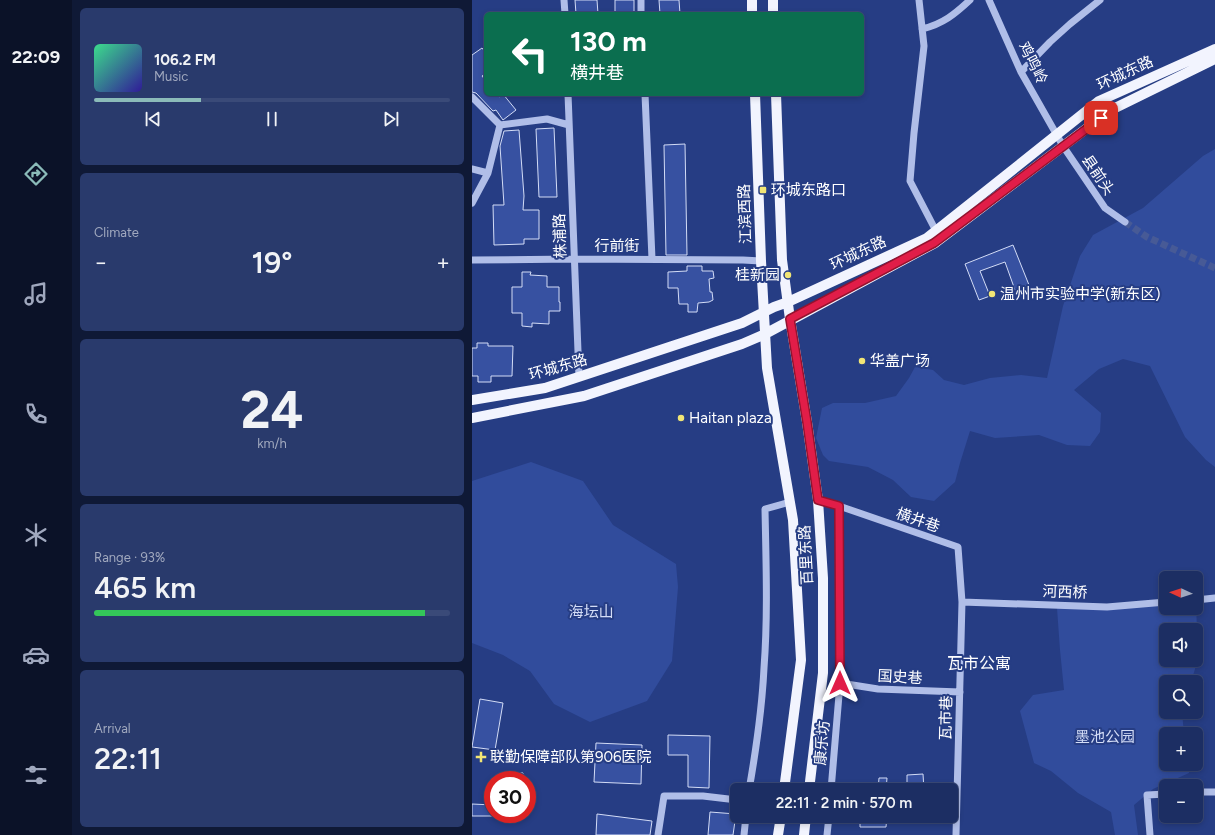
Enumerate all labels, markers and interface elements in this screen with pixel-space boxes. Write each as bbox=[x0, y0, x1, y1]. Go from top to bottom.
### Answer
text: 130 m bbox=[570, 24, 647, 58]
icon: left bbox=[504, 28, 556, 80]
street label: 鸡鸣岭 bbox=[1015, 39, 1051, 87]
text: 22:09 bbox=[12, 46, 60, 68]
text: 106.2 FM bbox=[154, 51, 216, 69]
street label: 环城东路 bbox=[1094, 52, 1156, 94]
text: 横井巷 bbox=[570, 62, 624, 84]
text: Music bbox=[154, 69, 188, 84]
pin bbox=[1084, 101, 1118, 135]
icon: arrive bbox=[1090, 107, 1112, 129]
icon: previous bbox=[142, 108, 164, 130]
icon: pause bbox=[261, 108, 283, 130]
icon: next bbox=[380, 108, 402, 130]
street label: 县前头 bbox=[1078, 151, 1118, 199]
icon: directions bbox=[22, 160, 50, 188]
place label: 环城东路口 bbox=[771, 181, 846, 199]
street label: 江滨西路 bbox=[735, 184, 755, 244]
marker: 环城东路口 bbox=[758, 185, 768, 195]
street label: 株浦路 bbox=[550, 213, 570, 259]
text: Climate bbox=[94, 225, 139, 240]
street label: 环城东路 bbox=[827, 232, 889, 274]
street label: 行前街 bbox=[594, 237, 640, 255]
text: 19° bbox=[251, 244, 293, 281]
text: − bbox=[94, 249, 108, 276]
text: + bbox=[436, 249, 450, 276]
place label: 桂新园 bbox=[735, 266, 780, 284]
marker: 桂新园 bbox=[783, 270, 793, 280]
icon: music bbox=[22, 280, 50, 308]
place label: 温州市实验中学(新东区) bbox=[1000, 285, 1161, 303]
marker: 温州市实验中学(新东区) bbox=[987, 289, 997, 299]
street label: 环城东路 bbox=[527, 350, 589, 384]
place label: 华盖广场 bbox=[870, 352, 930, 370]
marker: 华盖广场 bbox=[857, 356, 867, 366]
text: 24 bbox=[240, 379, 304, 441]
icon: phone bbox=[22, 400, 50, 428]
place label: Haitan plaza bbox=[689, 409, 772, 427]
marker: Haitan plaza bbox=[676, 413, 686, 423]
text: km/h bbox=[257, 436, 287, 451]
street label: 横井巷 bbox=[894, 504, 942, 536]
icon: climate bbox=[22, 521, 50, 549]
street label: 百里东路 bbox=[795, 525, 817, 585]
text: Range · 93% bbox=[94, 550, 165, 565]
text: 465 km bbox=[94, 569, 196, 606]
north arrow bbox=[1159, 571, 1203, 615]
map controls bbox=[1159, 571, 1203, 823]
street label: 河西桥 bbox=[1042, 582, 1088, 602]
park label: 海坛山 bbox=[568, 603, 614, 621]
button: sound bbox=[1159, 623, 1203, 667]
icon: car bbox=[22, 641, 50, 669]
district label: 瓦市公寓 bbox=[947, 654, 1011, 673]
position arrow bbox=[819, 662, 861, 704]
street label: 国史巷 bbox=[877, 667, 923, 687]
button: search bbox=[1159, 675, 1203, 719]
street label: 瓦市巷 bbox=[937, 695, 955, 741]
street label: 康乐坊 bbox=[811, 720, 833, 766]
text: Arrival bbox=[94, 721, 131, 736]
button: + bbox=[1159, 727, 1203, 771]
park label: 墨池公园 bbox=[1075, 728, 1135, 746]
text: 22:11 bbox=[94, 740, 162, 777]
place label: 联勤保障部队第906医院 bbox=[490, 748, 652, 766]
marker: 联勤保障部队第906医院 bbox=[475, 751, 487, 763]
icon: filters bbox=[22, 761, 50, 789]
speed limit sign: 30 bbox=[484, 771, 536, 823]
button: − bbox=[1159, 779, 1203, 823]
text: 22:11 · 2 min · 570 m bbox=[776, 794, 912, 812]

